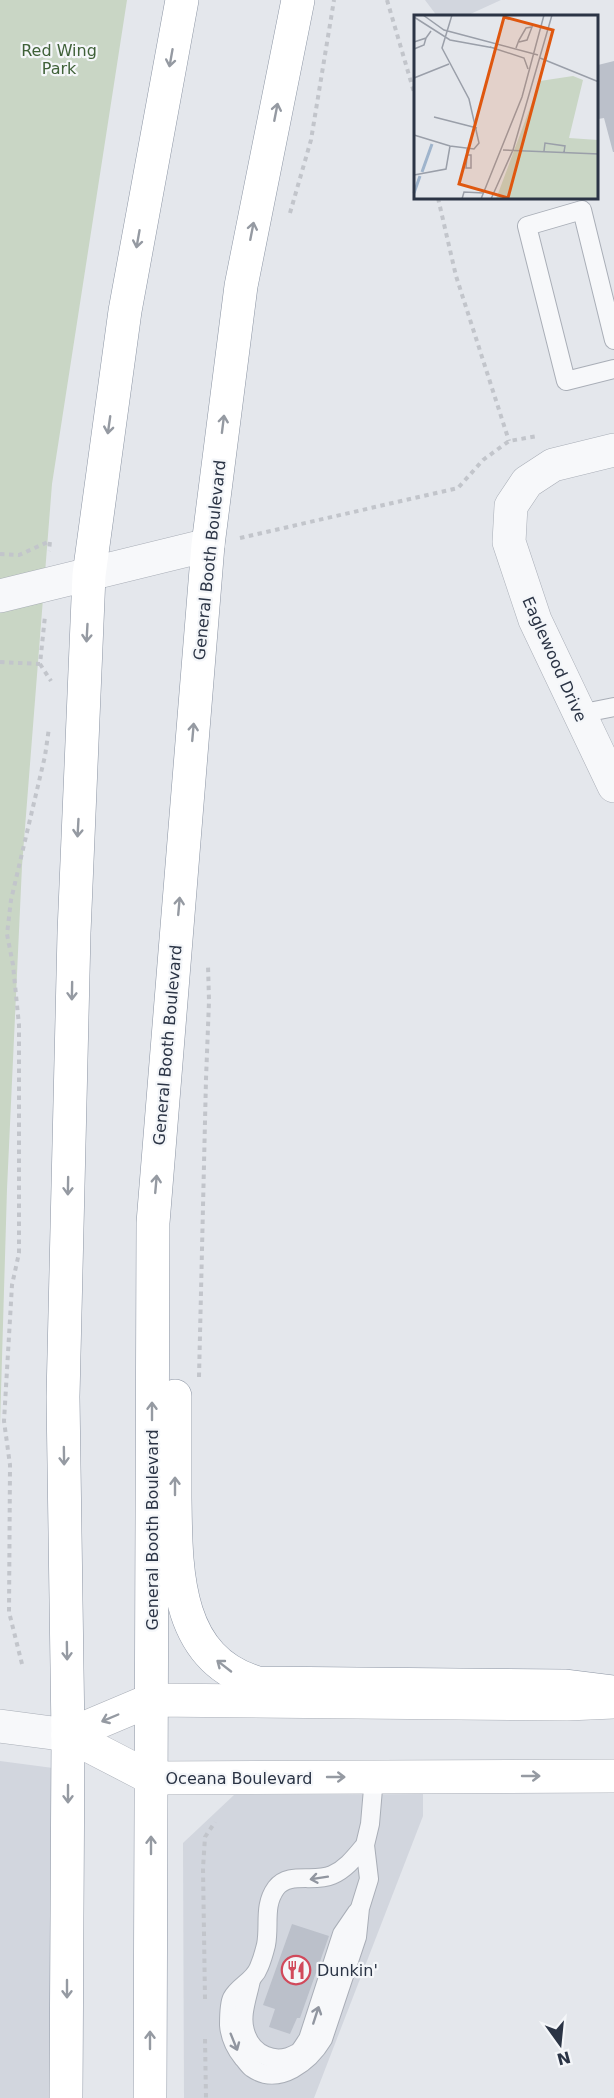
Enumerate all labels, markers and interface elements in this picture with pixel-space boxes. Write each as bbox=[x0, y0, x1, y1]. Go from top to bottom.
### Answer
inset map bbox=[414, 15, 599, 200]
park label: Red Wing Park bbox=[21, 41, 97, 78]
one-way arrow bbox=[165, 47, 176, 67]
one-way arrow bbox=[271, 102, 282, 122]
one-way arrow bbox=[247, 222, 258, 242]
one-way arrow bbox=[132, 228, 143, 248]
one-way arrow bbox=[104, 414, 115, 434]
one-way arrow bbox=[218, 415, 229, 435]
street label: General Booth Boulevard bbox=[190, 459, 229, 661]
street label: Eaglewood Drive bbox=[518, 594, 591, 725]
one-way arrow bbox=[81, 623, 92, 643]
one-way arrow bbox=[187, 723, 198, 742]
one-way arrow bbox=[73, 818, 84, 838]
one-way arrow bbox=[173, 897, 184, 917]
street label: General Booth Boulevard bbox=[149, 944, 186, 1146]
one-way arrow bbox=[67, 981, 78, 1001]
one-way arrow bbox=[151, 1175, 162, 1195]
one-way arrow bbox=[63, 1176, 74, 1196]
one-way arrow bbox=[146, 1401, 158, 1421]
street label: General Booth Boulevard bbox=[143, 1429, 162, 1631]
one-way arrow bbox=[58, 1445, 70, 1465]
one-way arrow bbox=[169, 1476, 181, 1496]
one-way arrow bbox=[61, 1640, 73, 1660]
one-way arrow bbox=[217, 1660, 233, 1673]
one-way arrow bbox=[101, 1713, 119, 1724]
street label: Oceana Boulevard bbox=[166, 1769, 313, 1788]
one-way arrow bbox=[520, 1770, 540, 1782]
one-way arrow bbox=[325, 1771, 345, 1783]
one-way arrow bbox=[62, 1783, 74, 1803]
one-way arrow bbox=[145, 1835, 157, 1855]
one-way arrow bbox=[310, 1872, 330, 1883]
restaurant icon: Dunkin' bbox=[280, 1954, 312, 1986]
place label: Dunkin' bbox=[317, 1961, 378, 1980]
one-way arrow bbox=[61, 1978, 73, 1998]
one-way arrow bbox=[312, 2006, 323, 2025]
north arrow bbox=[530, 2014, 590, 2074]
one-way arrow bbox=[144, 2030, 156, 2050]
one-way arrow bbox=[230, 2033, 241, 2051]
text: N bbox=[555, 2047, 573, 2069]

